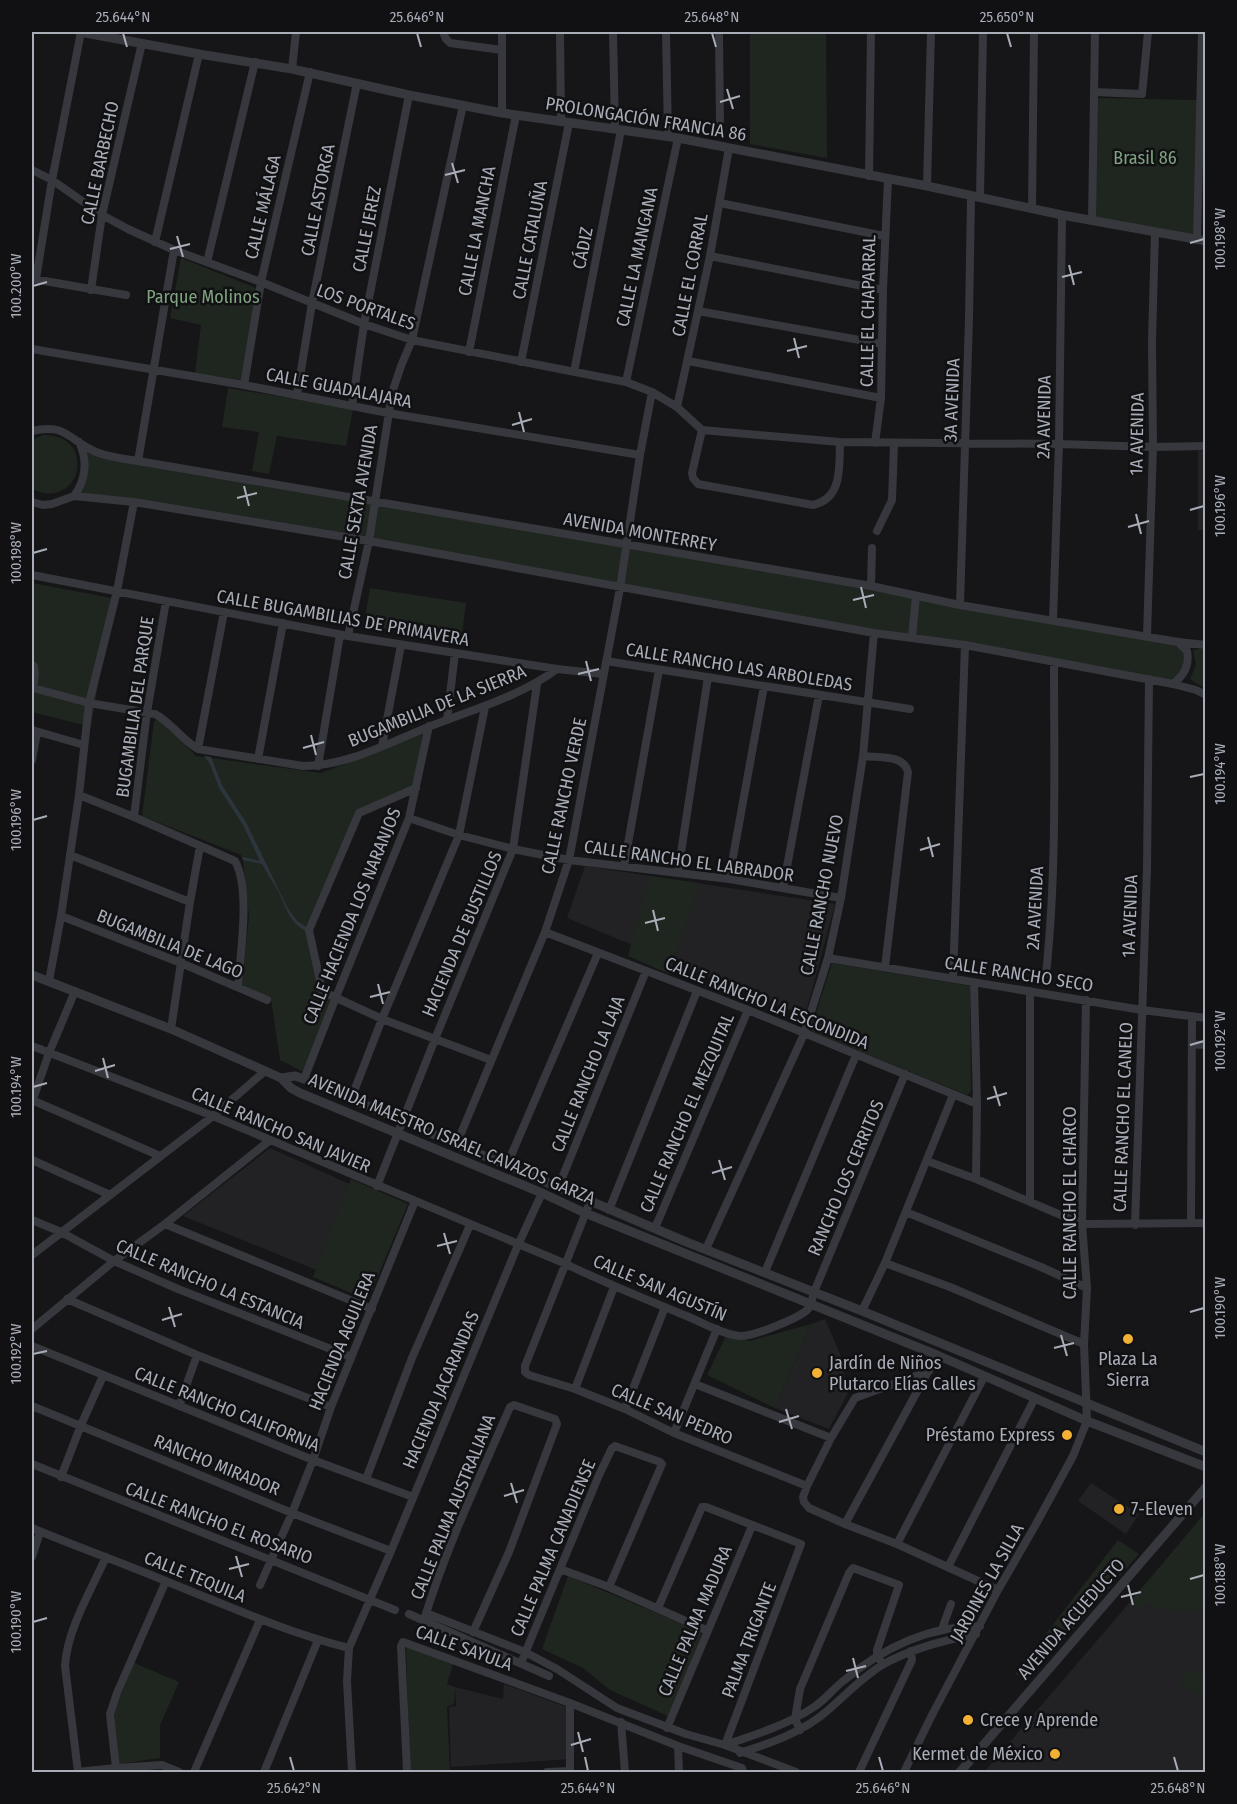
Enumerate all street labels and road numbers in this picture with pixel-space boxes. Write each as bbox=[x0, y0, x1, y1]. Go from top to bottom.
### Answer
street label: PROLONGACIÓN FRANCIA 86 bbox=[544, 92, 748, 146]
street label: CALLE BARBECHO bbox=[76, 99, 124, 227]
street label: CALLE ASTORGA bbox=[296, 142, 340, 258]
street label: CALLE MÁLAGA bbox=[239, 152, 286, 261]
street label: CALLE LA MANCHA bbox=[454, 164, 500, 298]
street label: CALLE CATALUÑA bbox=[508, 178, 552, 301]
street label: CALLE JEREZ bbox=[348, 184, 386, 274]
street label: CALLE LA MANGANA bbox=[611, 185, 663, 329]
street label: CALLE EL CORRAL bbox=[667, 212, 713, 338]
street label: CÁDIZ bbox=[567, 225, 598, 271]
street label: CALLE EL CHAPARRAL bbox=[856, 235, 880, 387]
street label: LOS PORTALES bbox=[313, 279, 419, 335]
street label: 3A AVENIDA bbox=[940, 357, 964, 442]
street label: CALLE GUADALAJARA bbox=[264, 363, 414, 413]
street label: 2A AVENIDA bbox=[1032, 374, 1056, 459]
street label: 1A AVENIDA bbox=[1125, 392, 1149, 476]
street label: CALLE SEXTA AVENIDA bbox=[334, 422, 383, 581]
street label: AVENIDA MONTERREY bbox=[562, 508, 718, 556]
street label: CALLE BUGAMBILIAS DE PRIMAVERA bbox=[215, 585, 472, 651]
street label: BUGAMBILIA DEL PARQUE bbox=[111, 615, 159, 799]
street label: CALLE RANCHO LAS ARBOLEDAS bbox=[624, 638, 854, 696]
street label: BUGAMBILIA DE LA SIERRA bbox=[345, 660, 530, 752]
street label: CALLE RANCHO VERDE bbox=[537, 716, 591, 876]
street label: CALLE HACIENDA LOS NARANJOS bbox=[298, 804, 406, 1028]
street label: CALLE RANCHO NUEVO bbox=[796, 813, 848, 977]
street label: CALLE RANCHO EL LABRADOR bbox=[583, 835, 796, 887]
street label: HACIENDA DE BUSTILLOS bbox=[417, 848, 507, 1020]
street label: 2A AVENIDA bbox=[1022, 865, 1048, 950]
street label: 1A AVENIDA bbox=[1118, 874, 1142, 958]
street label: BUGAMBILIA DE LAGO bbox=[94, 905, 246, 983]
street label: CALLE RANCHO SECO bbox=[943, 951, 1095, 997]
street label: CALLE RANCHO LA ESCONDIDA bbox=[662, 952, 873, 1054]
street label: CALLE RANCHO LA LAJA bbox=[547, 992, 630, 1155]
street label: CALLE RANCHO EL MEZQUITAL bbox=[635, 1010, 739, 1216]
street label: CALLE RANCHO EL CANELO bbox=[1109, 1022, 1137, 1212]
street label: AVENIDA MAESTRO ISRAEL CAVAZOS GARZA bbox=[305, 1068, 599, 1210]
street label: CALLE RANCHO SAN JAVIER bbox=[188, 1082, 374, 1178]
street label: RANCHO LOS CERRITOS bbox=[803, 1097, 889, 1259]
street label: CALLE RANCHO EL CHARCO bbox=[1059, 1107, 1081, 1299]
street label: CALLE RANCHO LA ESTANCIA bbox=[112, 1234, 308, 1334]
street label: CALLE SAN AGUSTÍN bbox=[590, 1249, 731, 1326]
street label: HACIENDA AGUILERA bbox=[304, 1268, 380, 1414]
street label: HACIENDA JACARANDAS bbox=[398, 1308, 484, 1472]
street label: CALLE RANCHO CALIFORNIA bbox=[131, 1362, 323, 1457]
street label: CALLE SAN PEDRO bbox=[608, 1378, 736, 1450]
street label: CALLE PALMA AUSTRALIANA bbox=[406, 1411, 500, 1603]
street label: RANCHO MIRADOR bbox=[151, 1430, 283, 1500]
street label: CALLE PALMA CANADIENSE bbox=[506, 1456, 600, 1640]
street label: CALLE RANCHO EL ROSARIO bbox=[122, 1477, 316, 1569]
street label: JARDINES LA SILLA bbox=[945, 1519, 1029, 1646]
street label: CALLE PALMA MADURA bbox=[653, 1542, 737, 1700]
street label: CALLE TEQUILA bbox=[141, 1547, 250, 1608]
street label: AVENIDA ACUEDUCTO bbox=[1013, 1554, 1129, 1684]
street label: PALMA TRIGANTE bbox=[717, 1579, 781, 1701]
street label: CALLE SAYULA bbox=[412, 1620, 516, 1676]

